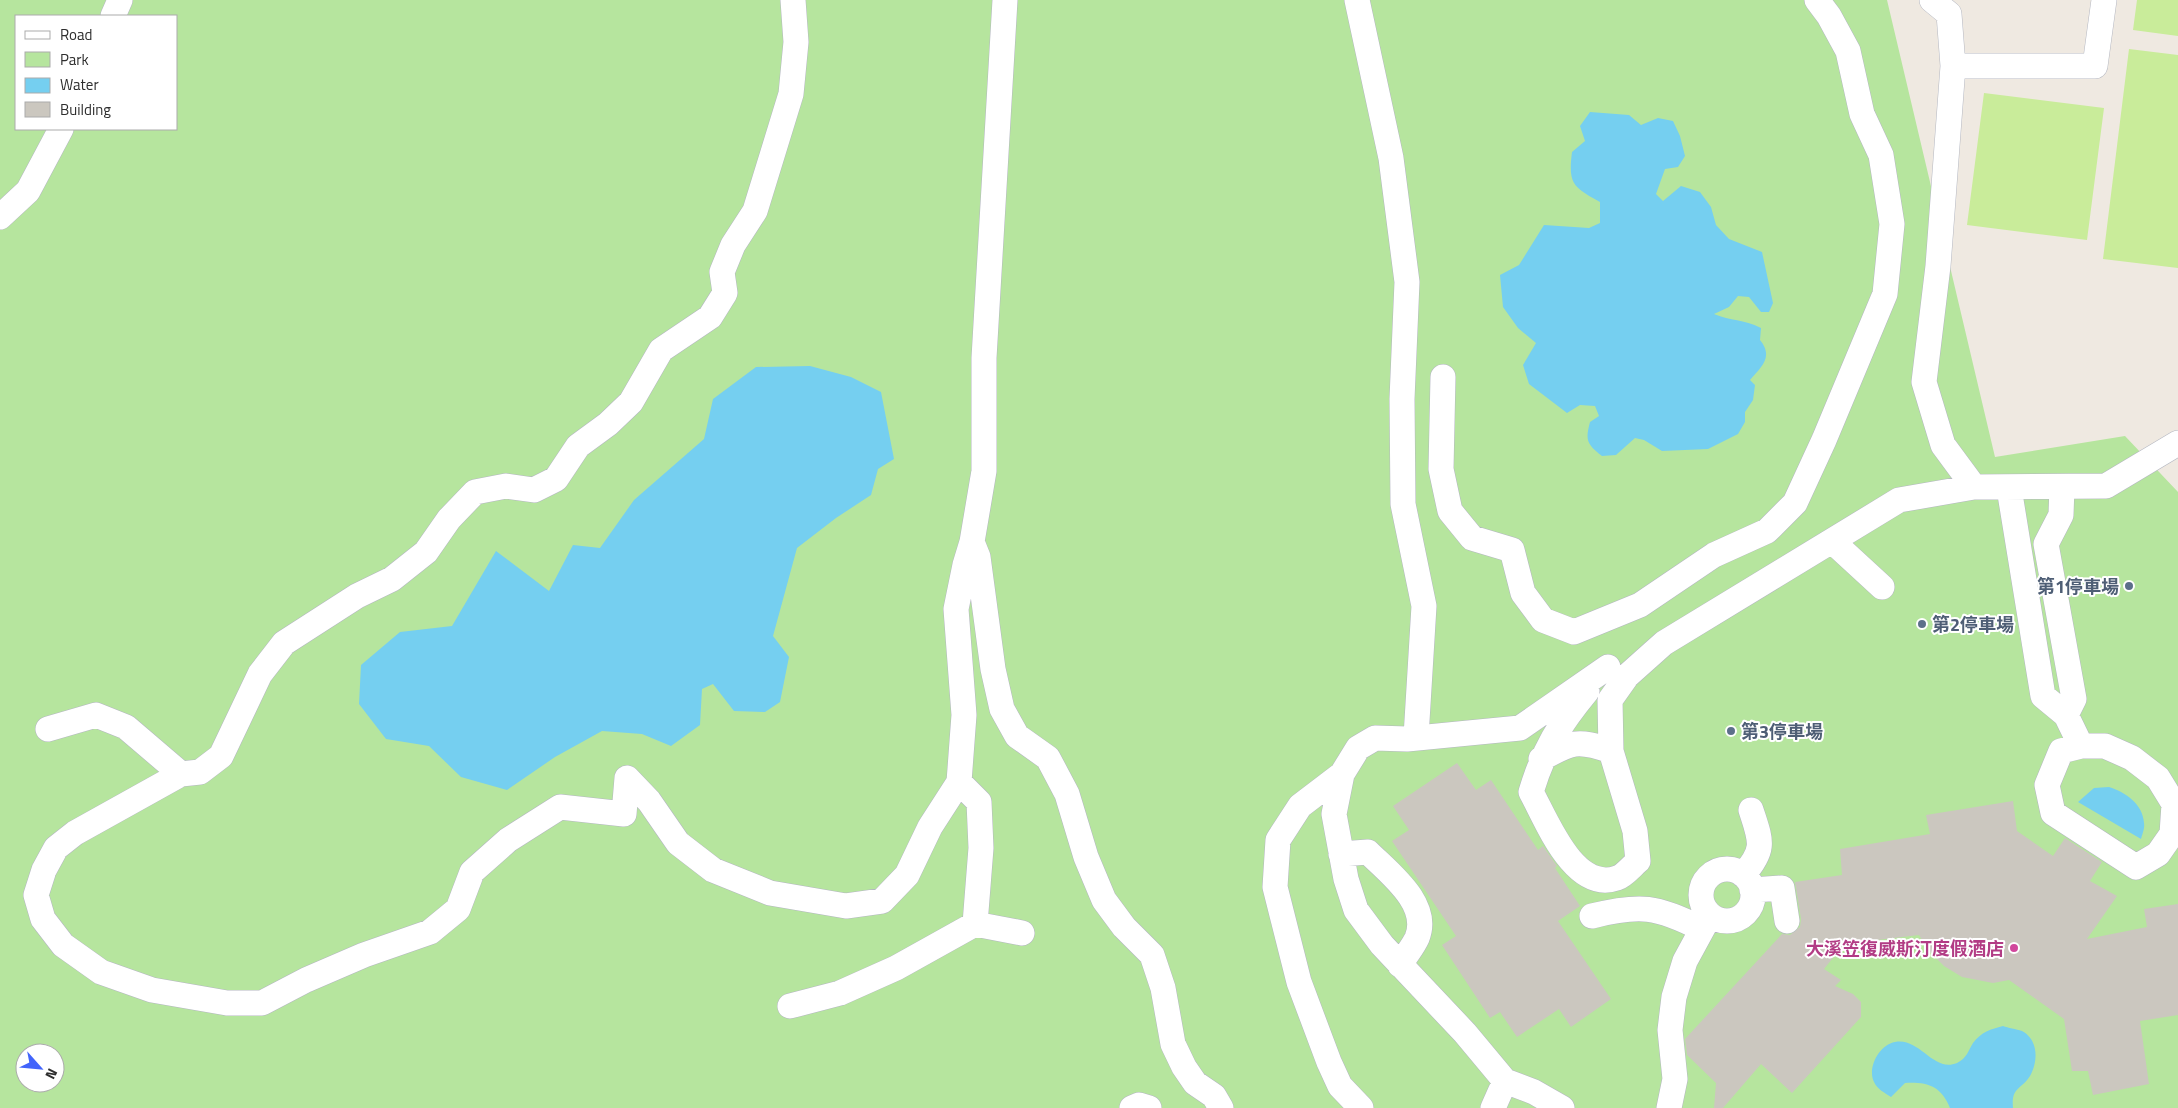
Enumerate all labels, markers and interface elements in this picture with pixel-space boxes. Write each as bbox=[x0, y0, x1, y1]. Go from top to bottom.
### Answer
legend bbox=[15, 15, 178, 130]
text: Road bbox=[60, 23, 92, 46]
text: Park bbox=[60, 48, 89, 71]
text: Water bbox=[60, 73, 99, 96]
text: Building bbox=[60, 98, 111, 121]
place label: 第1停車場 bbox=[2037, 573, 2119, 600]
marker: 第1停車場 bbox=[2123, 580, 2135, 592]
place label: 第2停車場 bbox=[1932, 611, 2014, 638]
marker: 第2停車場 bbox=[1916, 618, 1928, 630]
place label: 第3停車場 bbox=[1741, 718, 1823, 745]
marker: 第3停車場 bbox=[1725, 725, 1737, 737]
place label: 大溪笠復威斯汀度假酒店 bbox=[1806, 935, 2004, 962]
marker: 大溪笠復威斯汀度假酒店 bbox=[2008, 942, 2020, 954]
north arrow bbox=[15, 1043, 65, 1093]
text: N bbox=[40, 1065, 64, 1083]

